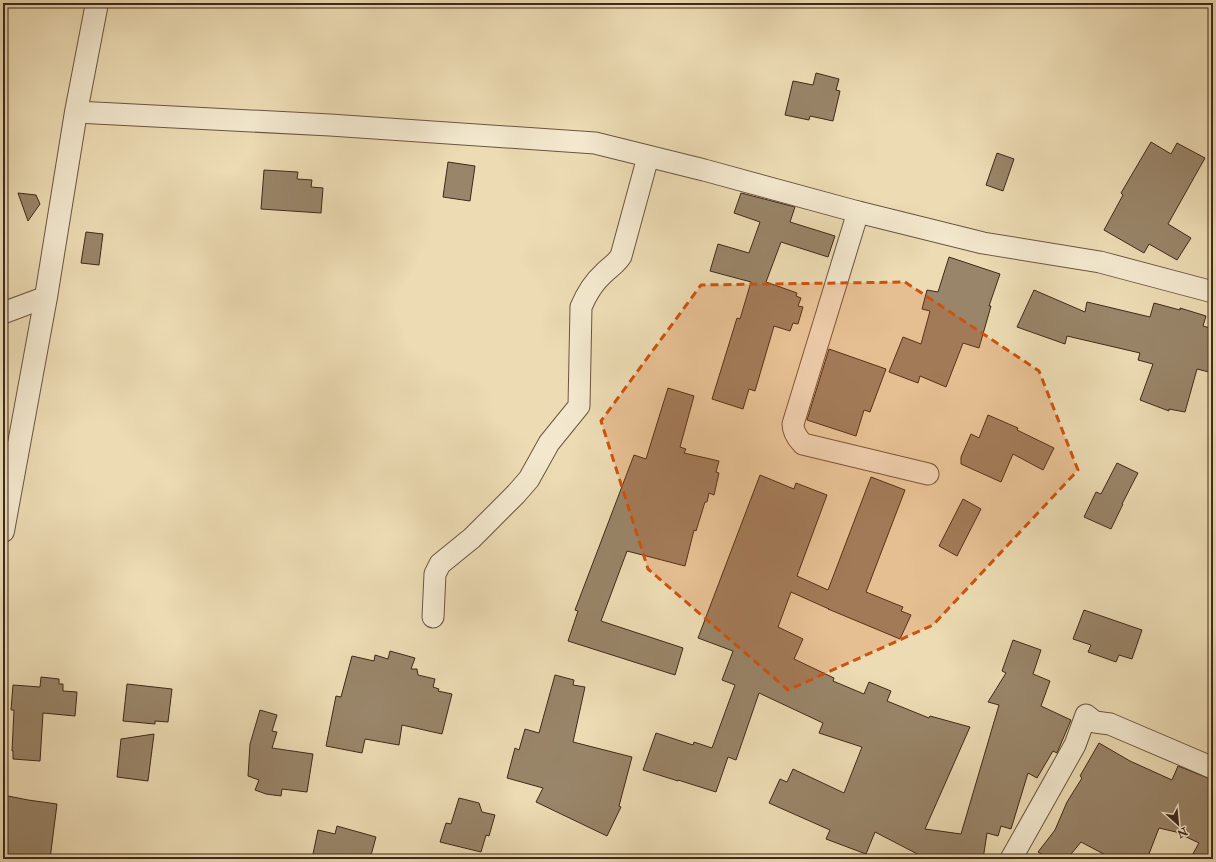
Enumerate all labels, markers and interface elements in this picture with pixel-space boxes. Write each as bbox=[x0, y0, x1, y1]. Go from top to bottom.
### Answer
north arrow bbox=[1158, 804, 1198, 844]
text: N bbox=[1174, 824, 1191, 841]

